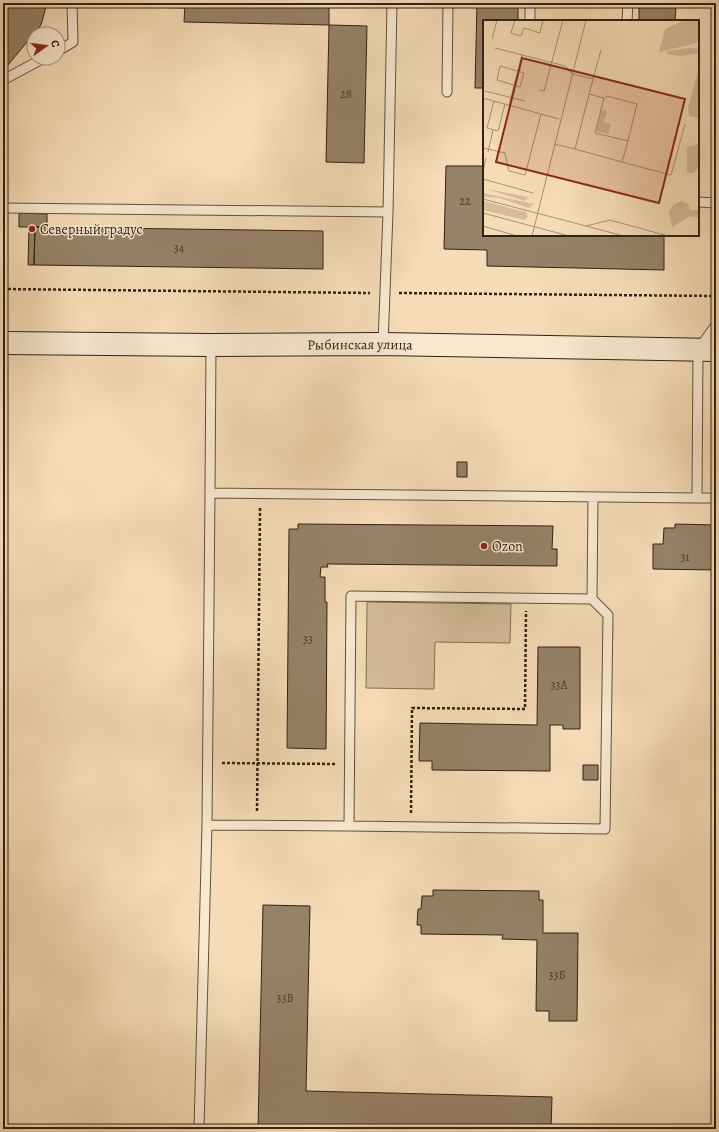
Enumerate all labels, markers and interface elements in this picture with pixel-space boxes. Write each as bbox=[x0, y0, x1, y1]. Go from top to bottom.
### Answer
inset map bbox=[483, 20, 699, 236]
north arrow bbox=[26, 26, 66, 66]
text: С bbox=[47, 39, 63, 49]
house number: 28 bbox=[340, 86, 352, 102]
house number: 22 bbox=[459, 193, 471, 209]
place label: Северный градус bbox=[40, 220, 142, 239]
marker: Северный градус bbox=[27, 224, 37, 234]
house number: 34 bbox=[174, 240, 185, 256]
street label: Рыбинская улица bbox=[307, 334, 413, 354]
place label: Ozon bbox=[492, 537, 523, 556]
marker: Ozon bbox=[479, 541, 489, 551]
house number: 31 bbox=[680, 549, 690, 565]
house number: 33 bbox=[303, 631, 313, 647]
house number: 33А bbox=[551, 677, 568, 693]
house number: 33Б bbox=[548, 967, 566, 983]
house number: 33В bbox=[276, 990, 294, 1006]

